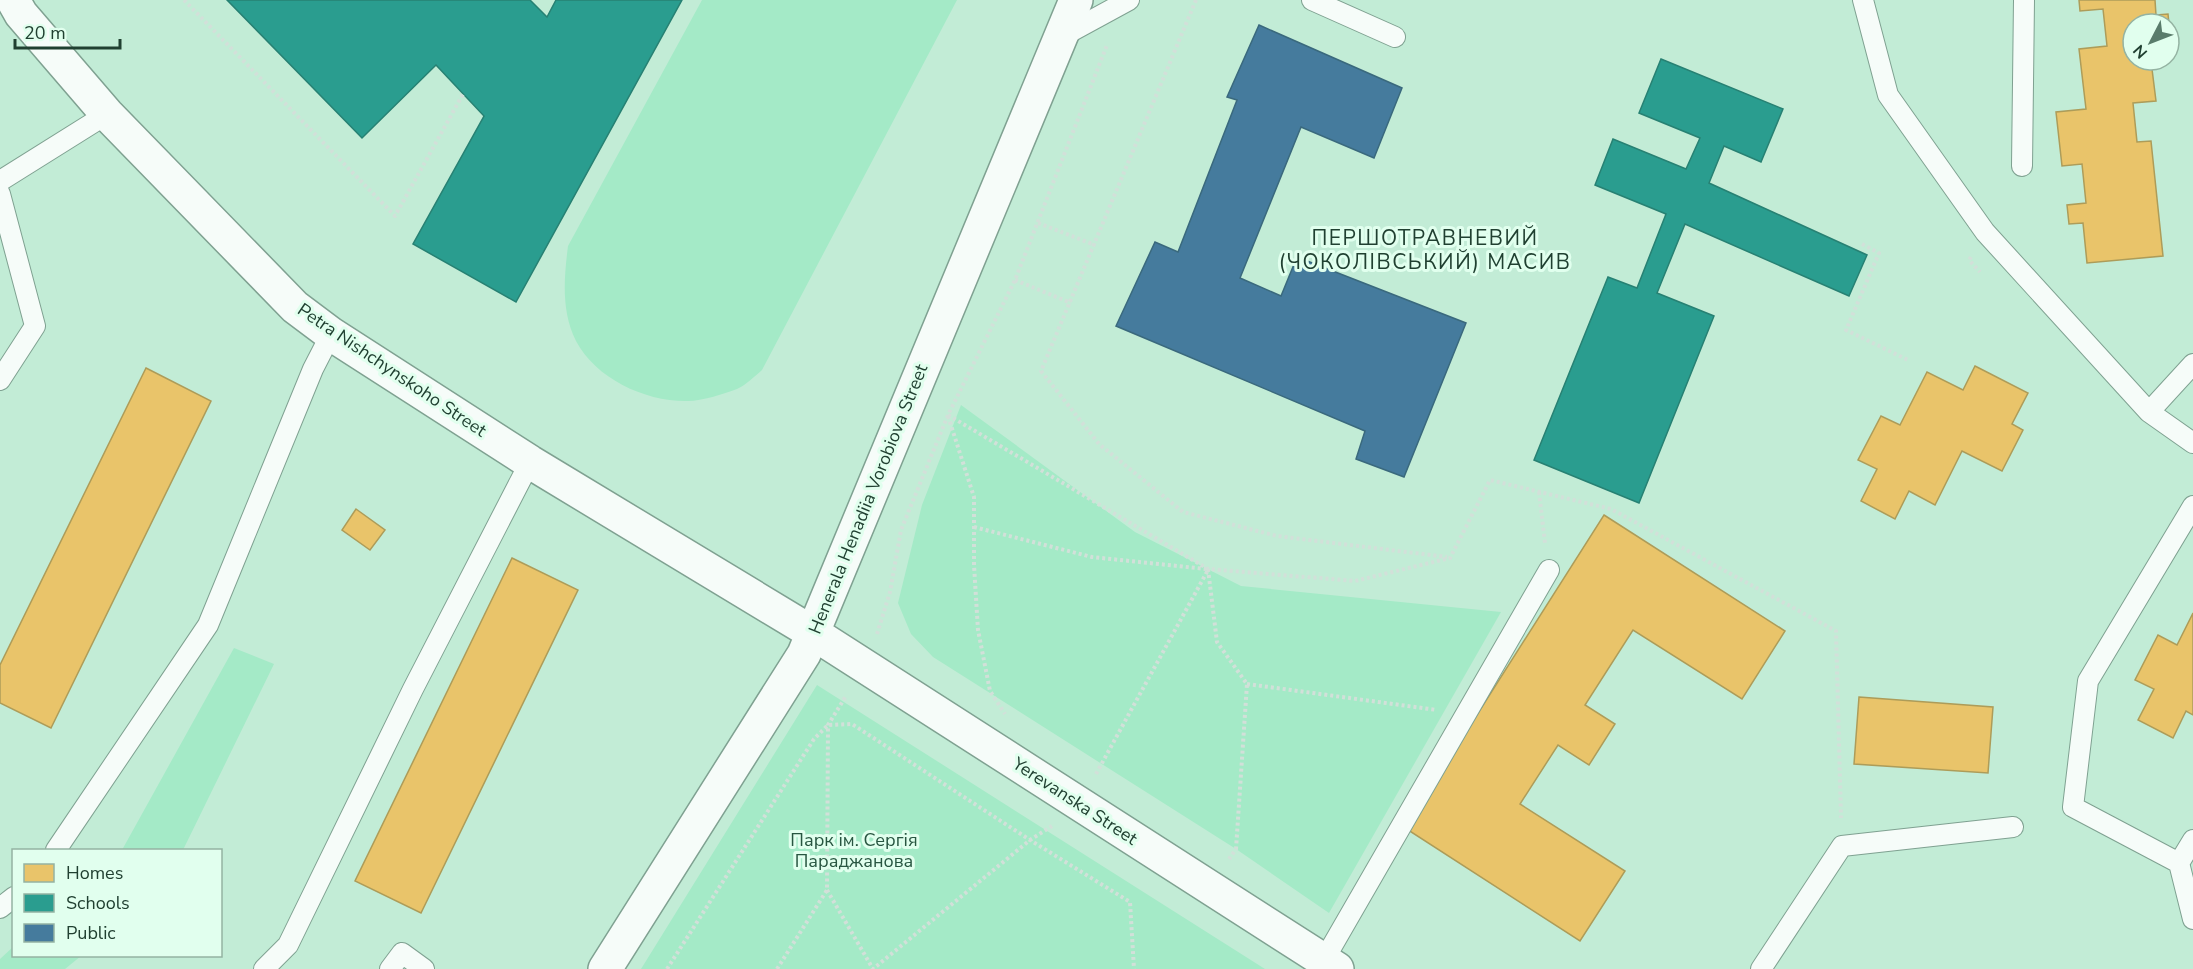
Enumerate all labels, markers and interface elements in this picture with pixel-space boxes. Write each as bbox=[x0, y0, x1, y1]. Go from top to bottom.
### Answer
scale bar bbox=[15, 12, 120, 50]
north arrow bbox=[2121, 12, 2181, 72]
text: 20 m bbox=[24, 21, 66, 45]
text: N bbox=[2128, 40, 2153, 63]
district label: ПЕРШОТРАВНЕВИЙ (ЧОКОЛІВСЬКИЙ) МАСИВ bbox=[1279, 224, 1571, 276]
street label: Petra Nishchynskoho Street bbox=[293, 298, 492, 443]
street label: Henerala Henadiia Vorobiova Street bbox=[803, 360, 934, 638]
street label: Yerevanska Street bbox=[1007, 751, 1143, 851]
park label: Парк ім. Сергія Параджанова bbox=[790, 828, 918, 873]
legend bbox=[12, 849, 222, 957]
text: Homes bbox=[66, 861, 123, 885]
text: Schools bbox=[66, 891, 130, 915]
text: Public bbox=[66, 921, 116, 945]

